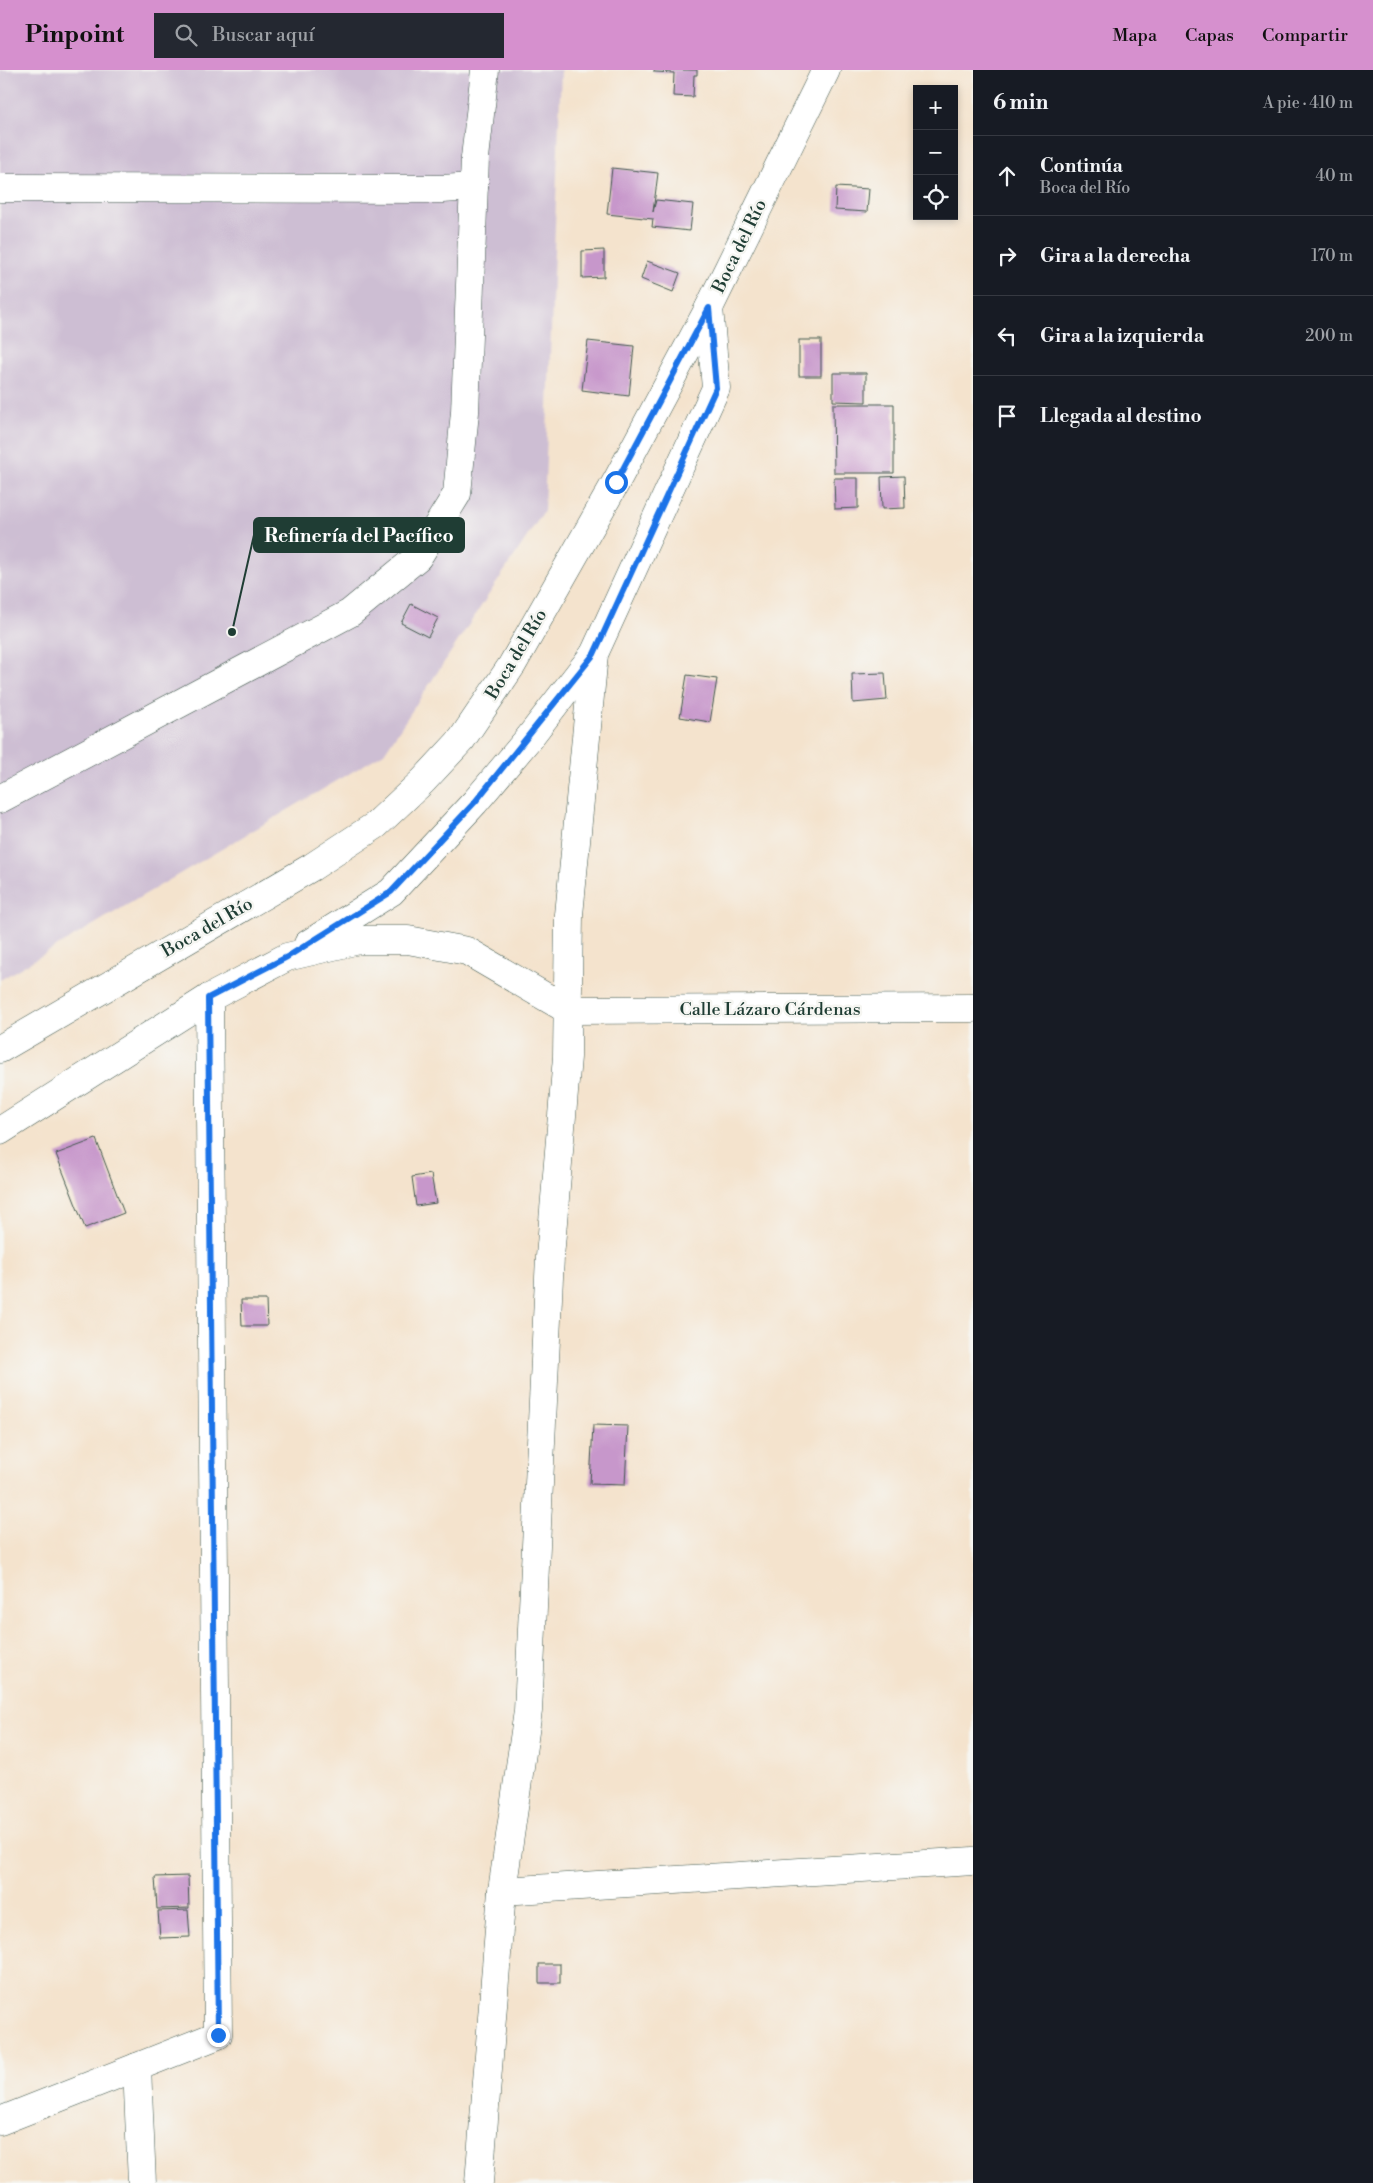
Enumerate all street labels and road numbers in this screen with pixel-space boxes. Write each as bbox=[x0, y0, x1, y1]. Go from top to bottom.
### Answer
street label: Boca del Río bbox=[706, 196, 772, 298]
street label: Boca del Río bbox=[480, 605, 552, 705]
street label: Boca del Río bbox=[157, 892, 257, 963]
street label: Calle Lázaro Cárdenas bbox=[679, 998, 861, 1021]

